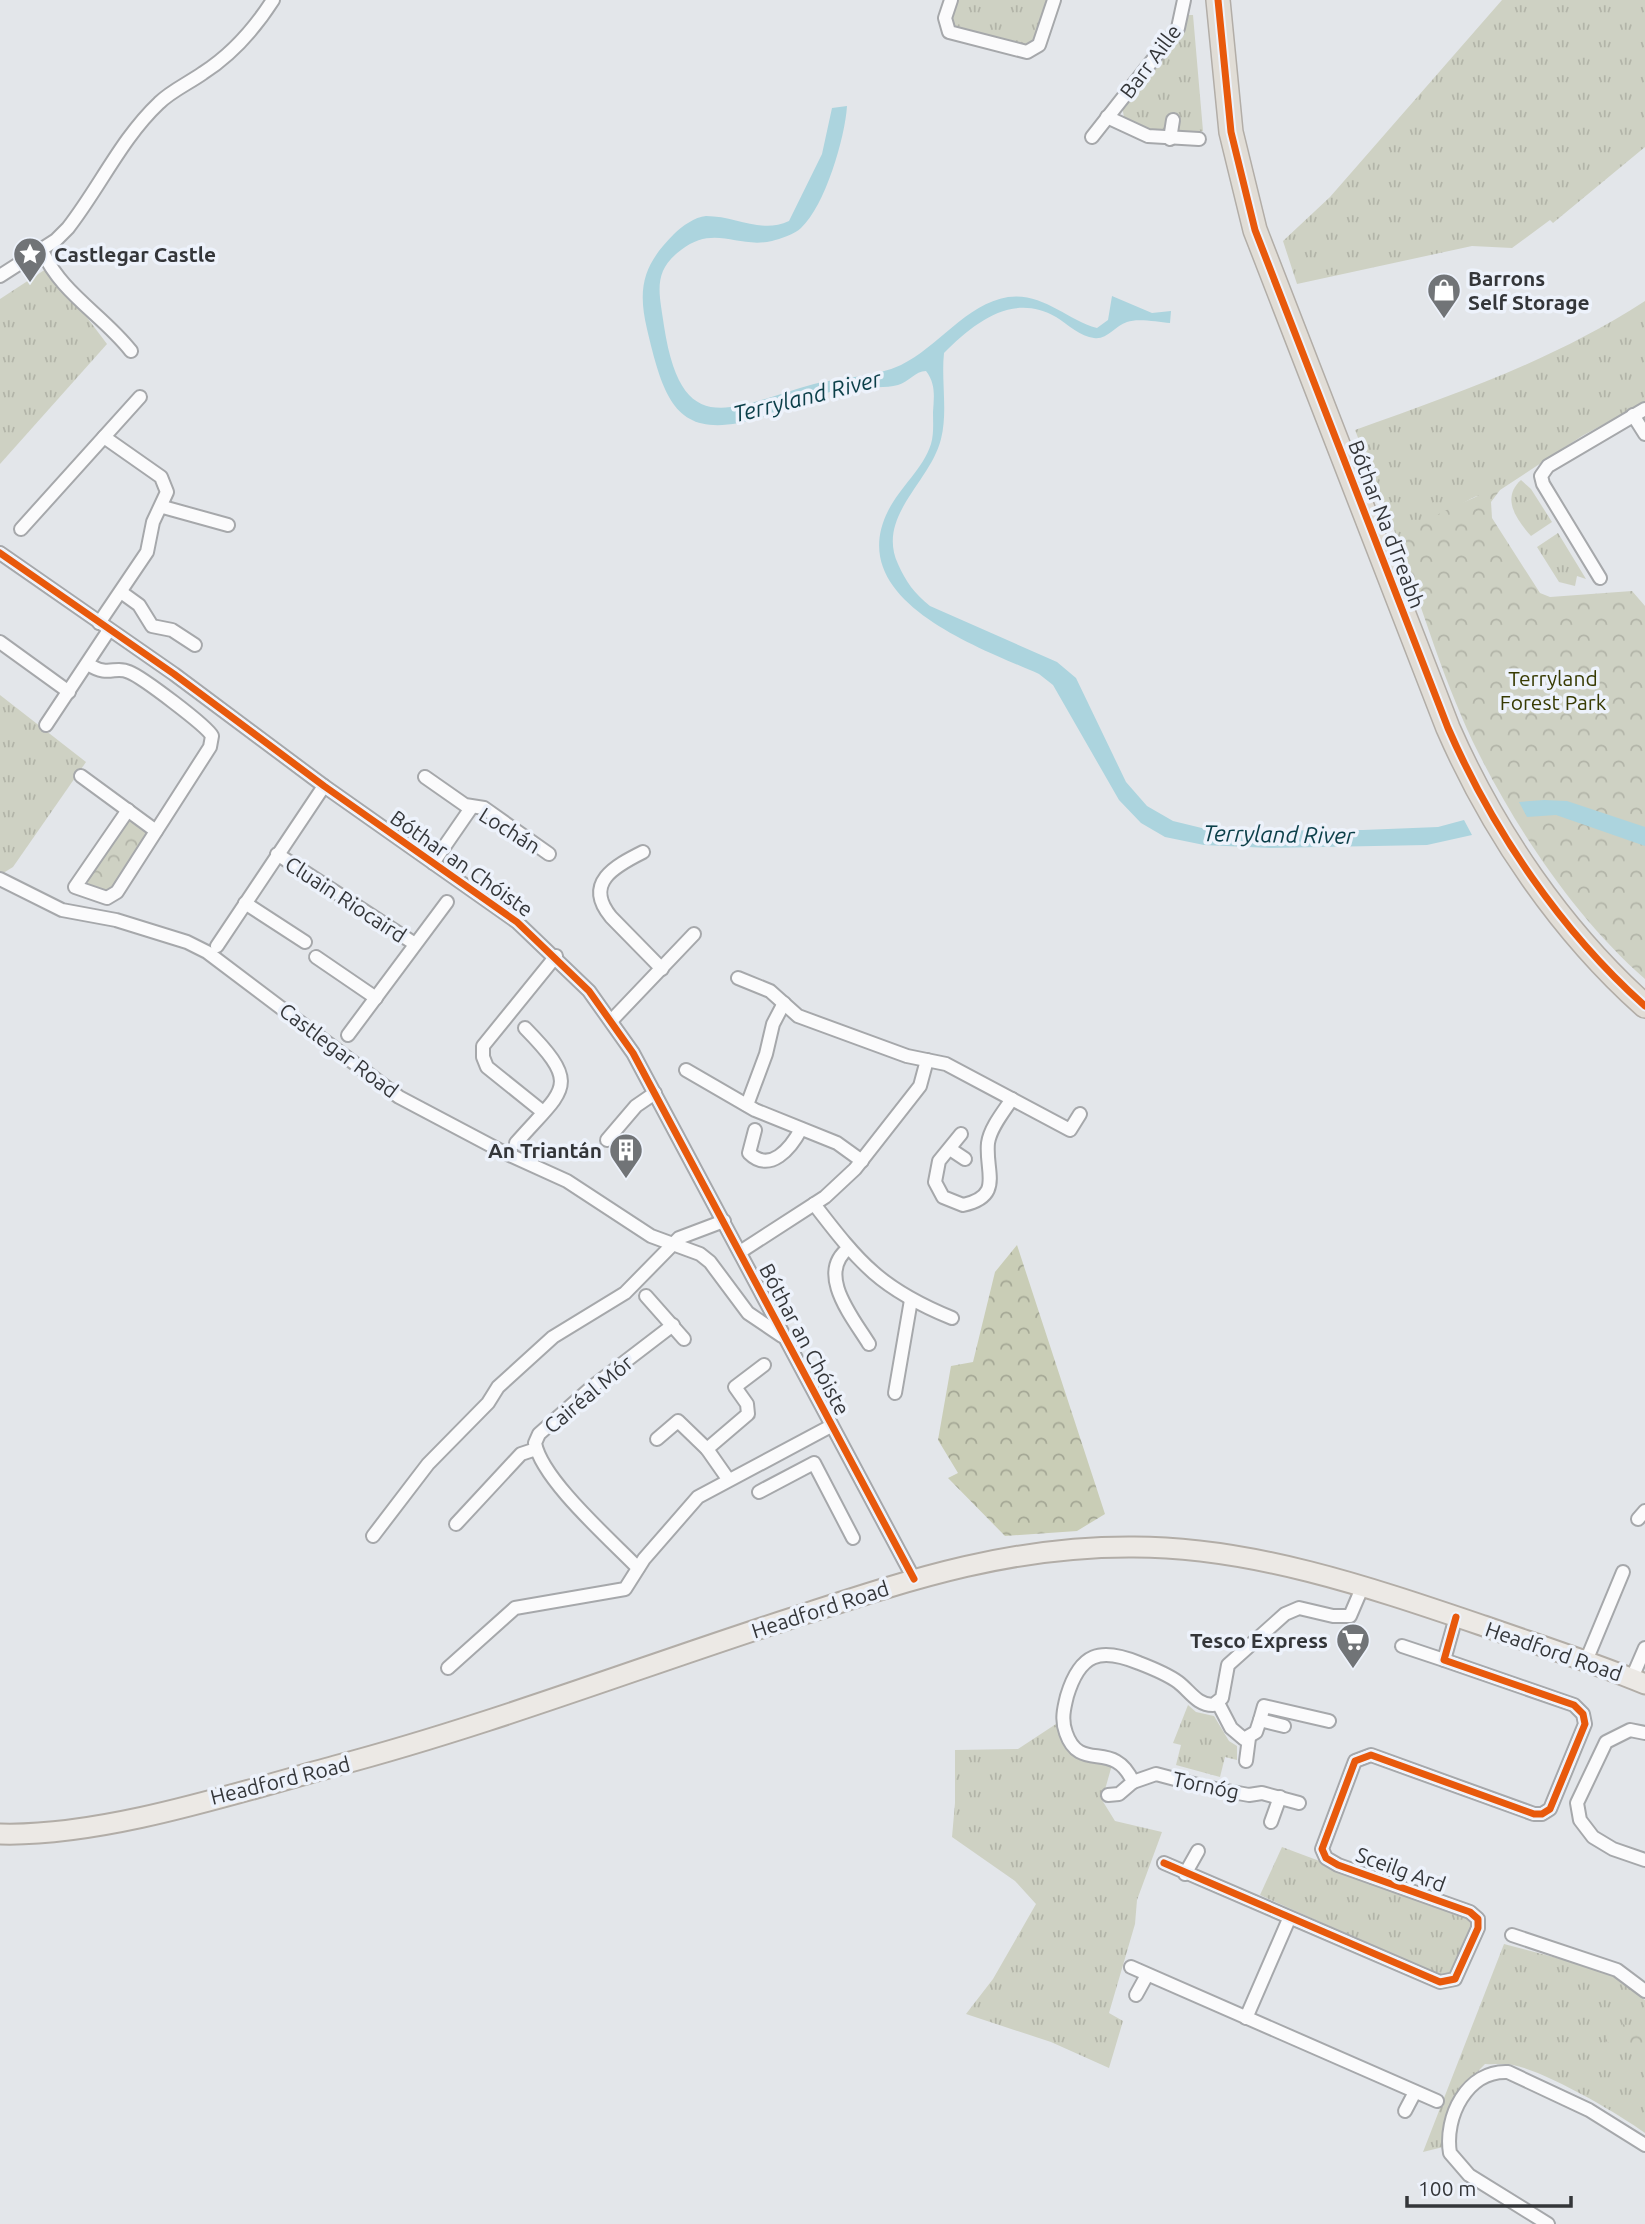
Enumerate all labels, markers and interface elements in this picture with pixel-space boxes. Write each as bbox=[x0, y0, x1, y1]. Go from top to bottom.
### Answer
street label: Barr Aille bbox=[1114, 19, 1186, 103]
place icon: Castlegar Castle bbox=[11, 235, 49, 284]
place label: Castlegar Castle bbox=[54, 242, 216, 266]
place label: Barrons Self Storage bbox=[1468, 266, 1590, 314]
shop icon: Barrons Self Storage bbox=[1425, 271, 1463, 320]
water label: Terryland River bbox=[730, 365, 885, 426]
street label: Bóthar Na dTreabh bbox=[1344, 437, 1430, 611]
park label: Terryland Forest Park bbox=[1500, 666, 1607, 714]
street label: Lochán bbox=[475, 802, 545, 858]
street label: Bóthar an Chóiste bbox=[386, 805, 538, 921]
water label: Terryland River bbox=[1203, 820, 1356, 848]
street label: Cluain Riocaird bbox=[281, 851, 411, 947]
street label: Castlegar Road bbox=[275, 998, 403, 1102]
building icon: An Triantán bbox=[607, 1131, 645, 1180]
place label: An Triantán bbox=[488, 1138, 602, 1162]
street label: Bóthar an Chóiste bbox=[755, 1259, 855, 1419]
street label: Cairéal Mór bbox=[539, 1350, 637, 1438]
street label: Headford Road bbox=[748, 1575, 892, 1643]
street label: Headford Road bbox=[1482, 1616, 1626, 1686]
supermarket icon: Tesco Express bbox=[1334, 1621, 1372, 1670]
place label: Tesco Express bbox=[1190, 1628, 1328, 1652]
street label: Headford Road bbox=[208, 1751, 352, 1809]
street label: Tornóg bbox=[1171, 1766, 1241, 1804]
street label: Sceilg Ard bbox=[1353, 1842, 1449, 1896]
scale bar bbox=[1407, 2164, 1572, 2208]
text: 100 m bbox=[1418, 2176, 1476, 2200]

